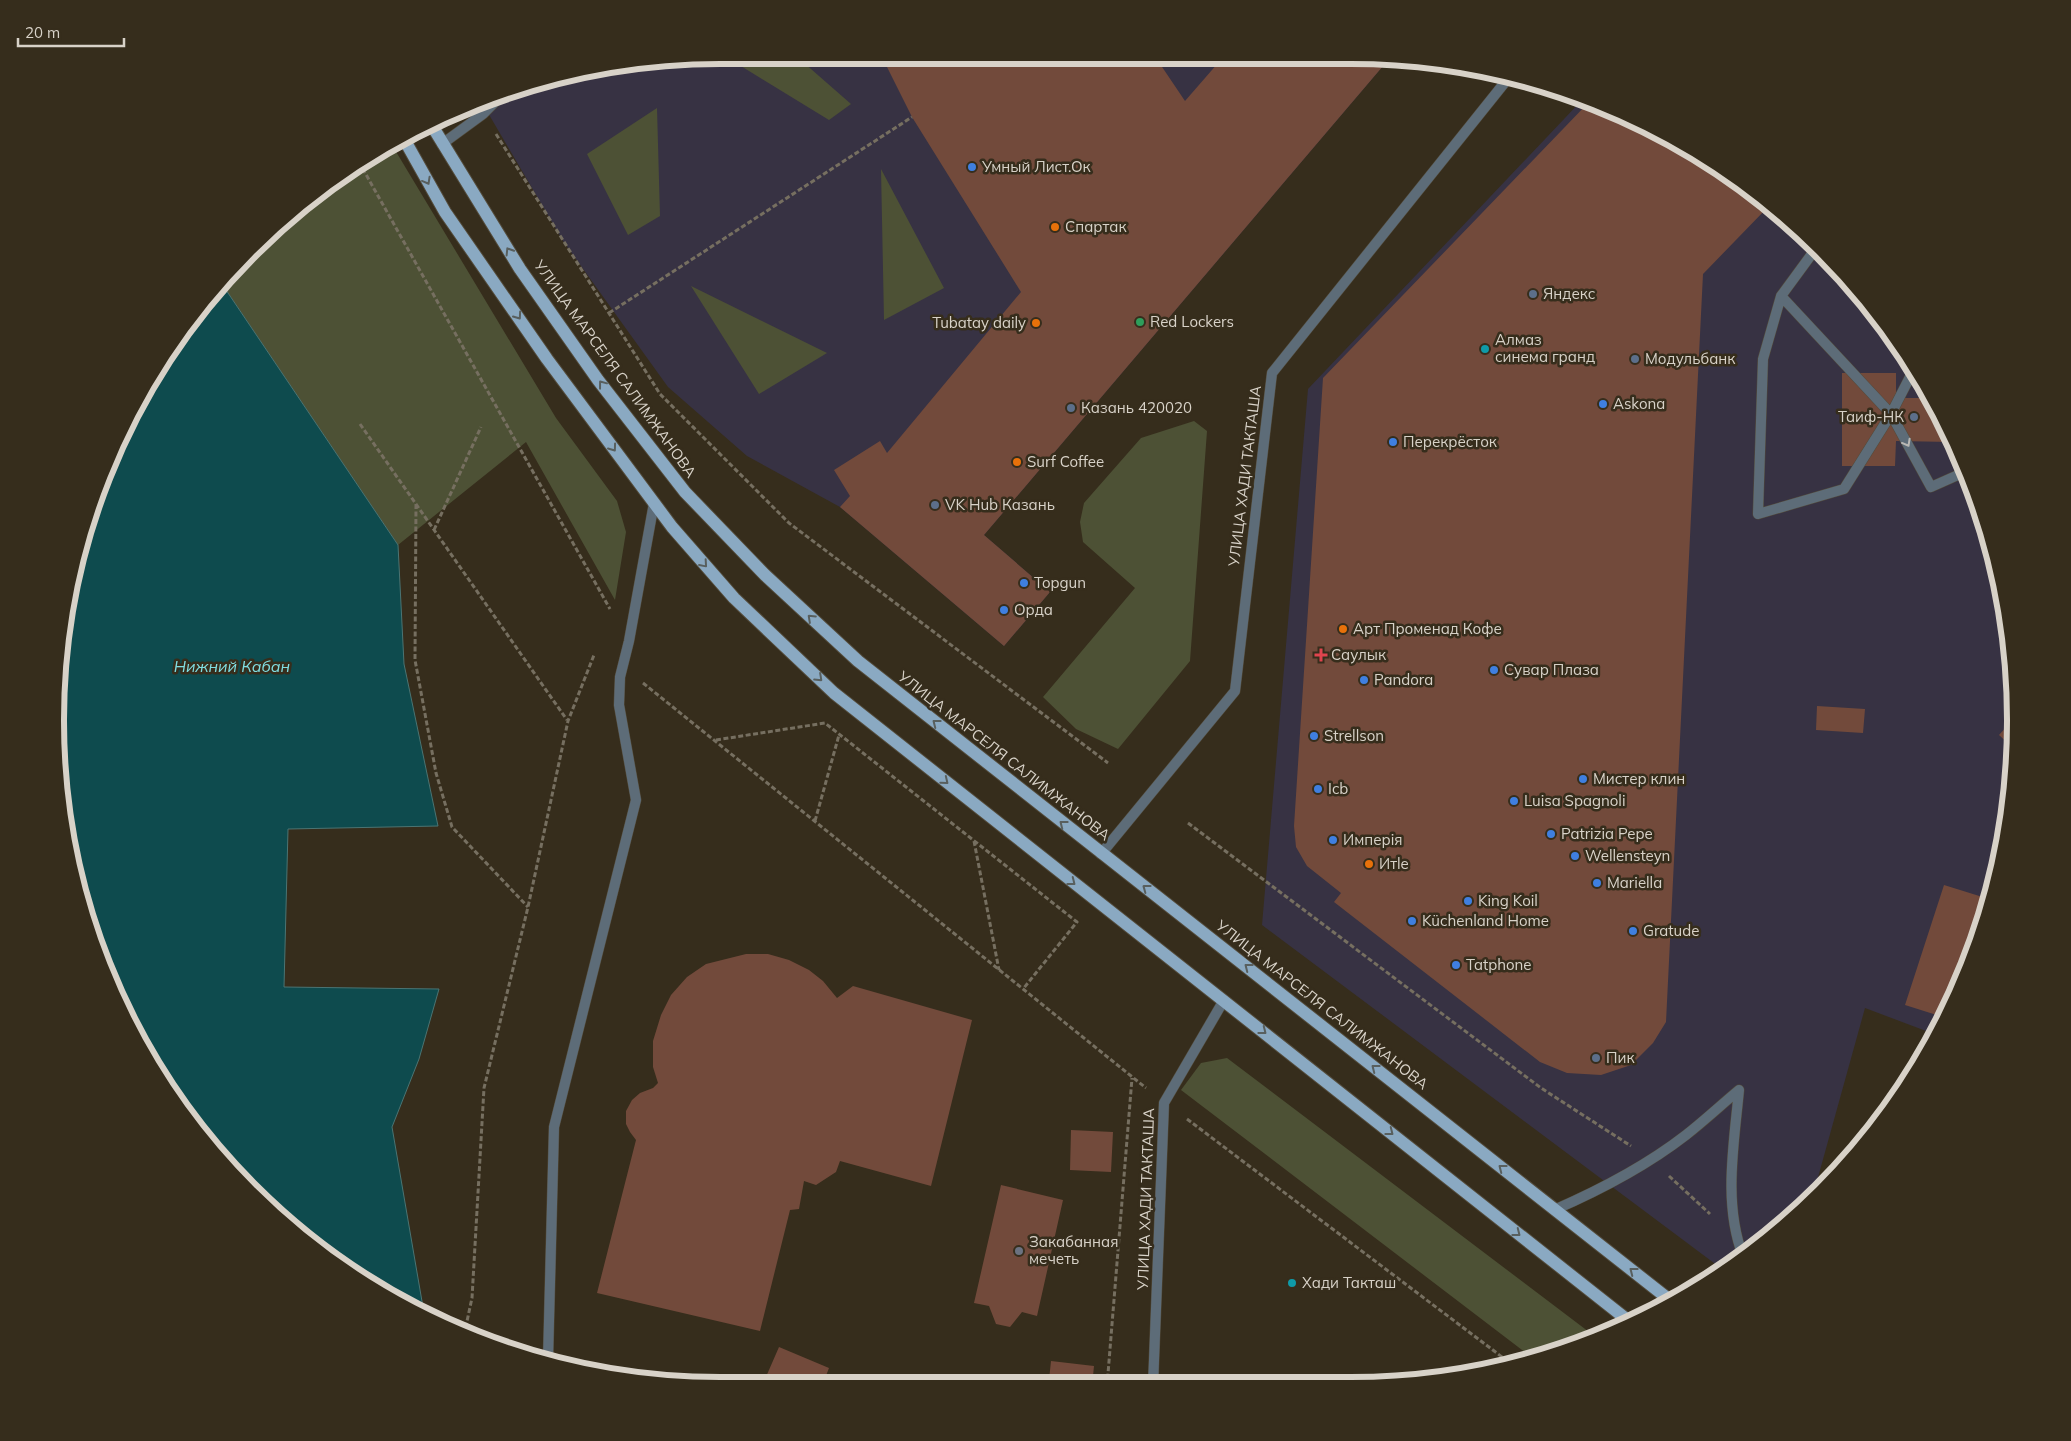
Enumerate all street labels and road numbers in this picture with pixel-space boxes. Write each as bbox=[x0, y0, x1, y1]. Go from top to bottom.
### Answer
street label: УЛИЦА МАРСЕЛЯ САЛИМЖАНОВА bbox=[529, 255, 701, 481]
street label: УЛИЦА ХАДИ ТАКТАША bbox=[1224, 384, 1265, 568]
street label: УЛИЦА МАРСЕЛЯ САЛИМЖАНОВА bbox=[894, 666, 1114, 844]
street label: УЛИЦА МАРСЕЛЯ САЛИМЖАНОВА bbox=[1212, 915, 1432, 1093]
street label: УЛИЦА ХАДИ ТАКТАША bbox=[1133, 1108, 1158, 1291]

